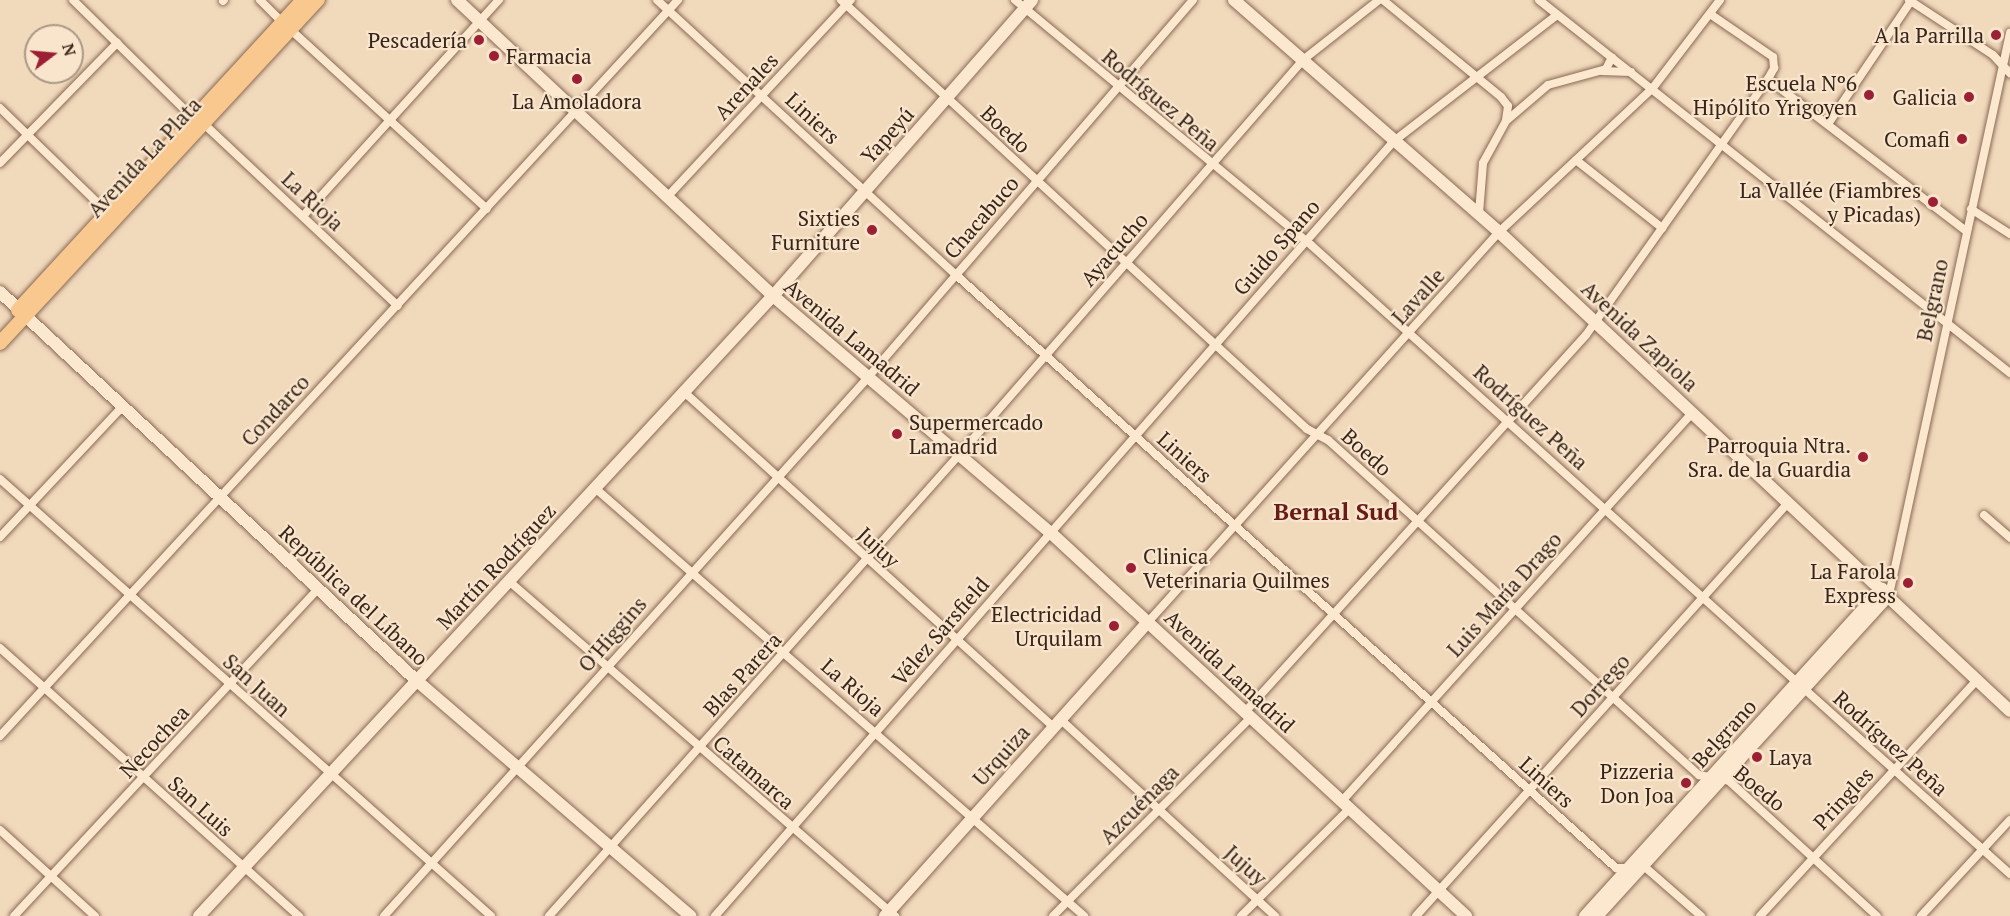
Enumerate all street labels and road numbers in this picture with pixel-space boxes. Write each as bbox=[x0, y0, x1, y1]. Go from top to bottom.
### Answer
street label: Rodríguez Peña bbox=[1097, 44, 1225, 156]
street label: Arenales bbox=[709, 47, 783, 125]
street label: Liniers bbox=[781, 87, 845, 149]
street label: Avenida La Plata bbox=[82, 92, 206, 222]
street label: Boedo bbox=[976, 100, 1036, 158]
street label: Yapeyú bbox=[855, 102, 919, 168]
street label: La Rioja bbox=[277, 166, 349, 236]
street label: Chacabuco bbox=[938, 170, 1024, 264]
street label: Guido Spano bbox=[1227, 194, 1325, 300]
street label: Ayacucho bbox=[1075, 207, 1153, 291]
street label: Belgrano bbox=[1911, 256, 1953, 344]
street label: Lavalle bbox=[1386, 263, 1450, 329]
street label: Avenida Lamadrid bbox=[779, 273, 925, 401]
street label: Avenida Zapiola bbox=[1577, 276, 1703, 396]
street label: Rodríguez Peña bbox=[1469, 359, 1593, 475]
street label: Condarco bbox=[236, 369, 314, 451]
street label: Boedo bbox=[1337, 423, 1397, 481]
street label: Liniers bbox=[1153, 426, 1217, 488]
street label: Martín Rodríguez bbox=[431, 498, 561, 634]
street label: República del Líbano bbox=[274, 519, 434, 671]
street label: Jujuy bbox=[853, 521, 905, 573]
street label: Luis María Drago bbox=[1441, 526, 1567, 662]
street label: Vélez Sarsfield bbox=[886, 572, 994, 690]
street label: O'Higgins bbox=[573, 591, 651, 677]
street label: Avenida Lamadrid bbox=[1160, 604, 1300, 738]
street label: Blas Parera bbox=[698, 627, 786, 721]
street label: San Juan bbox=[218, 648, 296, 722]
street label: Dorrego bbox=[1565, 648, 1635, 722]
street label: La Rioja bbox=[816, 653, 890, 721]
street label: Rodríguez Peña bbox=[1829, 685, 1953, 801]
street label: Belgrano bbox=[1687, 694, 1761, 772]
street label: Necochea bbox=[114, 699, 194, 783]
street label: Urquiza bbox=[967, 719, 1035, 791]
street label: Catamarca bbox=[708, 730, 800, 814]
street label: Liniers bbox=[1515, 751, 1579, 813]
street label: Azcuénaga bbox=[1094, 759, 1184, 849]
street label: Boedo bbox=[1729, 760, 1791, 816]
street label: Pringles bbox=[1808, 761, 1878, 835]
street label: San Luis bbox=[163, 770, 239, 842]
street label: Jujuy bbox=[1220, 840, 1272, 890]

